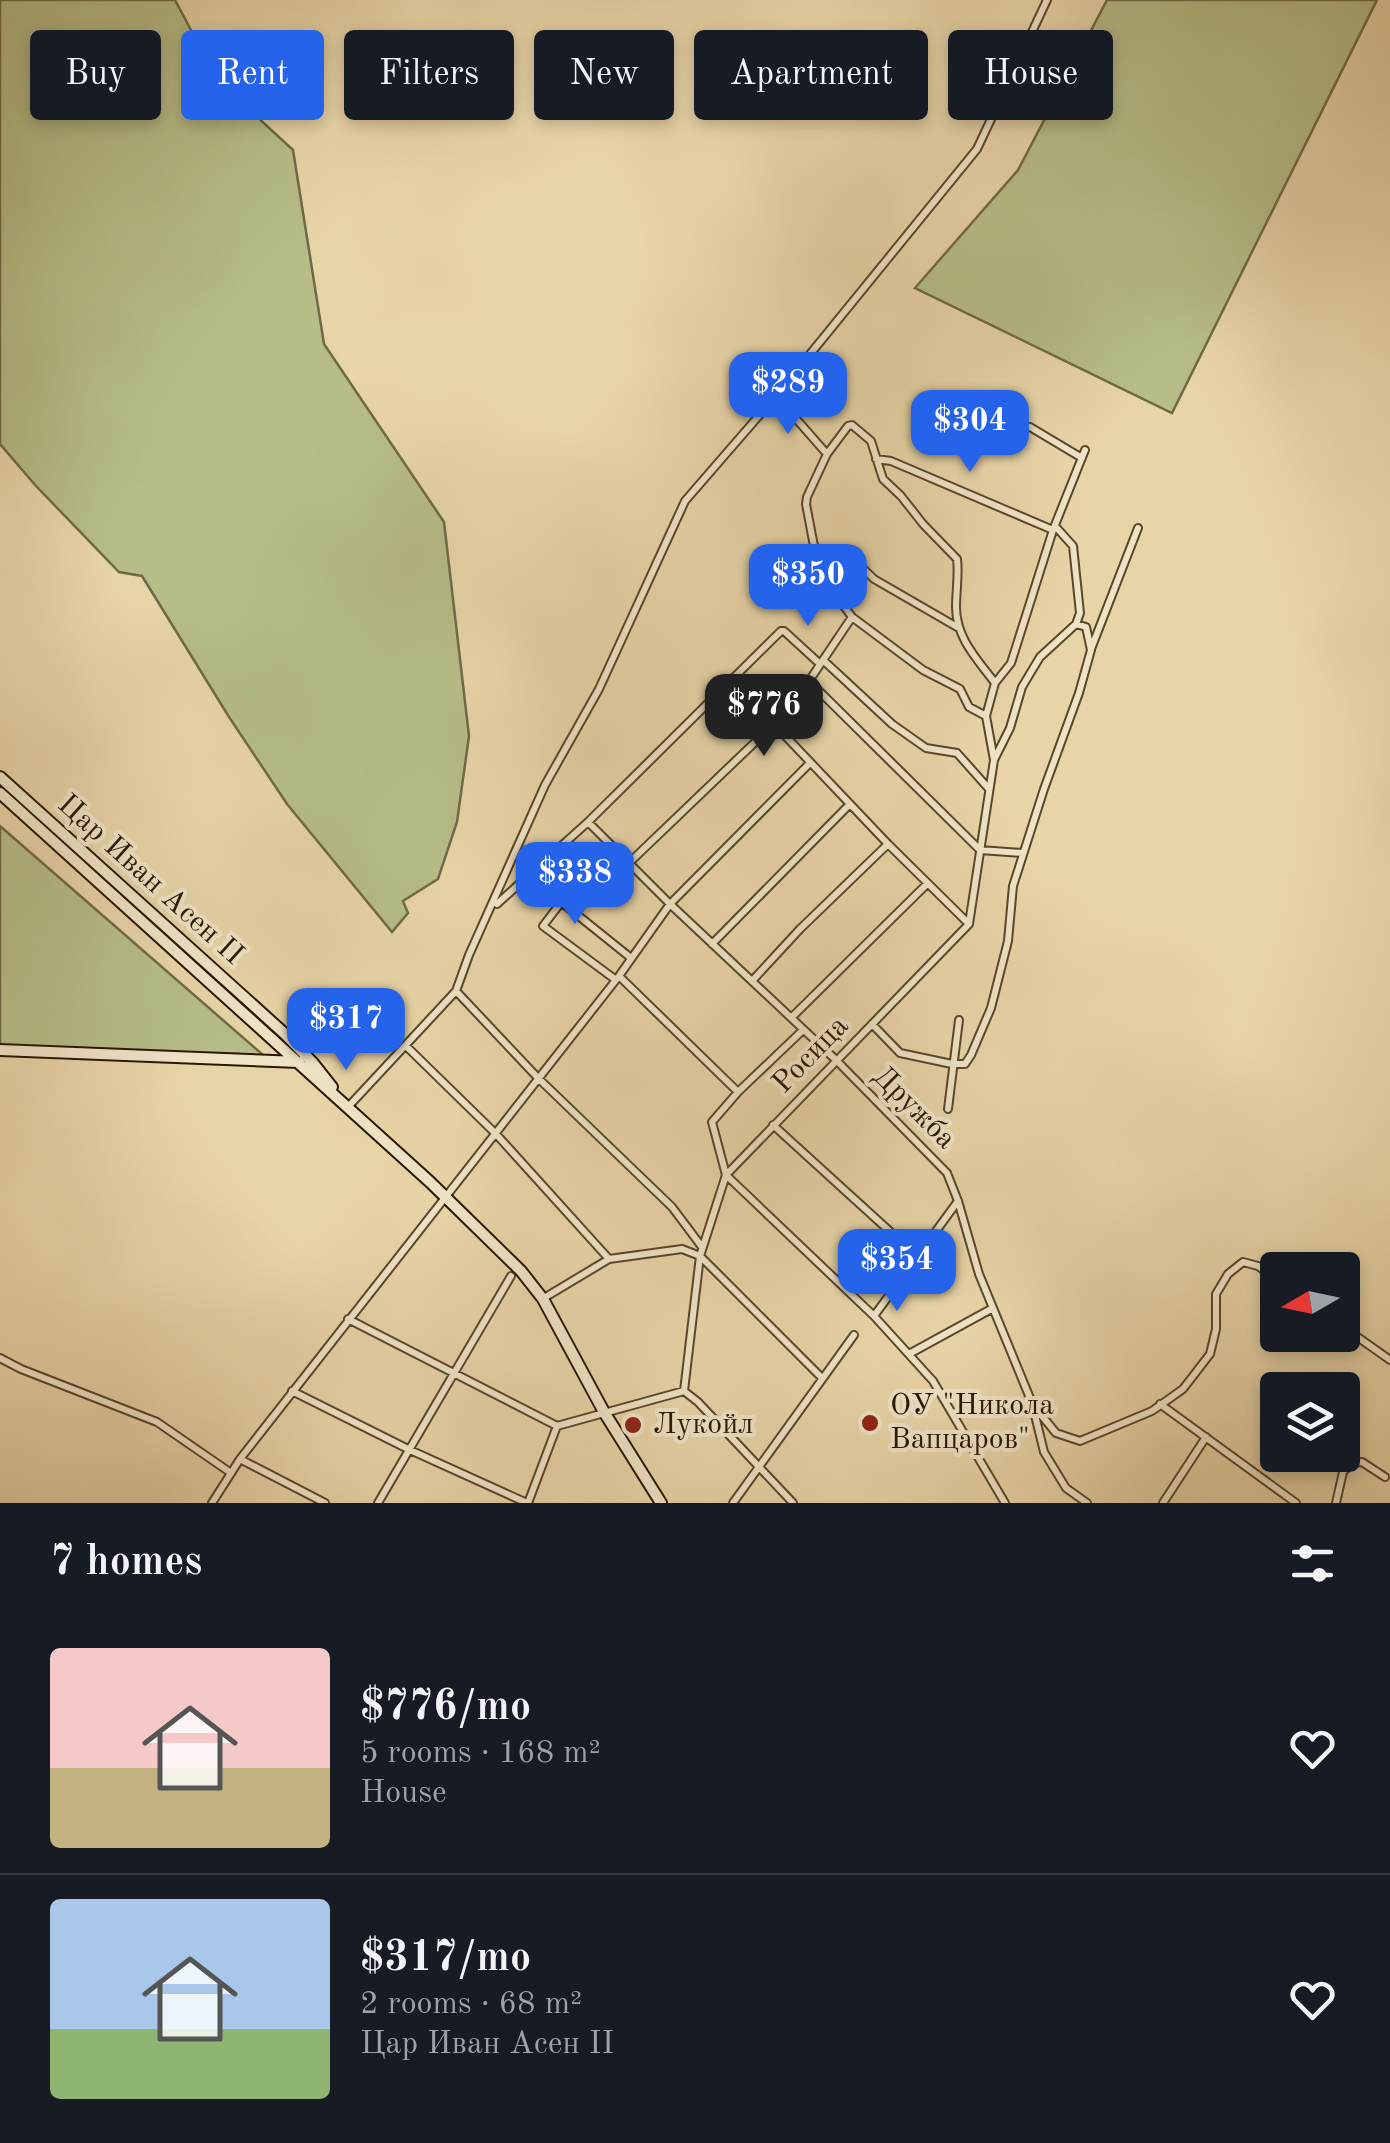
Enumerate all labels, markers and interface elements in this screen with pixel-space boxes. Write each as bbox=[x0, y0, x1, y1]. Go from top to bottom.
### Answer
chip: Buy bbox=[30, 30, 161, 120]
chip: Rent bbox=[181, 30, 324, 120]
chip: Filters bbox=[344, 30, 514, 120]
chip: New bbox=[534, 30, 674, 120]
chip: Apartment bbox=[694, 30, 928, 120]
chip: House bbox=[948, 30, 1113, 120]
pin: $289 bbox=[729, 352, 847, 437]
text: $289 bbox=[751, 368, 825, 400]
pin: $304 bbox=[911, 390, 1029, 475]
text: $304 bbox=[933, 406, 1007, 438]
pin: $350 bbox=[749, 544, 867, 629]
text: $350 bbox=[771, 560, 845, 592]
pin: $776 bbox=[705, 674, 823, 759]
text: $776 bbox=[727, 690, 801, 722]
street label: Цар Иван Асен II bbox=[51, 789, 249, 971]
pin: $338 bbox=[516, 842, 634, 927]
text: $338 bbox=[538, 858, 612, 890]
pin: $317 bbox=[287, 988, 405, 1073]
text: $317 bbox=[309, 1004, 383, 1036]
street label: Росица bbox=[768, 1011, 855, 1099]
street label: Дружба bbox=[867, 1061, 961, 1155]
pin: $354 bbox=[838, 1229, 956, 1314]
text: $354 bbox=[860, 1245, 934, 1277]
north arrow bbox=[1260, 1252, 1360, 1352]
map controls bbox=[1260, 1252, 1360, 1472]
button: layers bbox=[1260, 1372, 1360, 1472]
place label: ОУ "Никола Вапцаров" bbox=[890, 1391, 1054, 1455]
place label: Лукойл bbox=[653, 1410, 753, 1440]
marker: ОУ "Никола Вапцаров" bbox=[859, 1412, 881, 1434]
marker: Лукойл bbox=[622, 1414, 644, 1436]
icon: filters bbox=[1285, 1536, 1340, 1591]
text: 7 homes bbox=[50, 1542, 202, 1584]
text: $776/mo bbox=[360, 1687, 531, 1729]
icon: home bbox=[130, 1688, 250, 1808]
icon: heart bbox=[1285, 1721, 1340, 1776]
text: 5 rooms · 168 m² bbox=[360, 1738, 601, 1770]
text: House bbox=[360, 1778, 447, 1810]
text: $317/mo bbox=[360, 1938, 531, 1980]
icon: home bbox=[130, 1939, 250, 2059]
icon: heart bbox=[1285, 1972, 1340, 2027]
text: 2 rooms · 68 m² bbox=[360, 1989, 582, 2021]
text: Цар Иван Асен II bbox=[360, 2029, 614, 2061]

